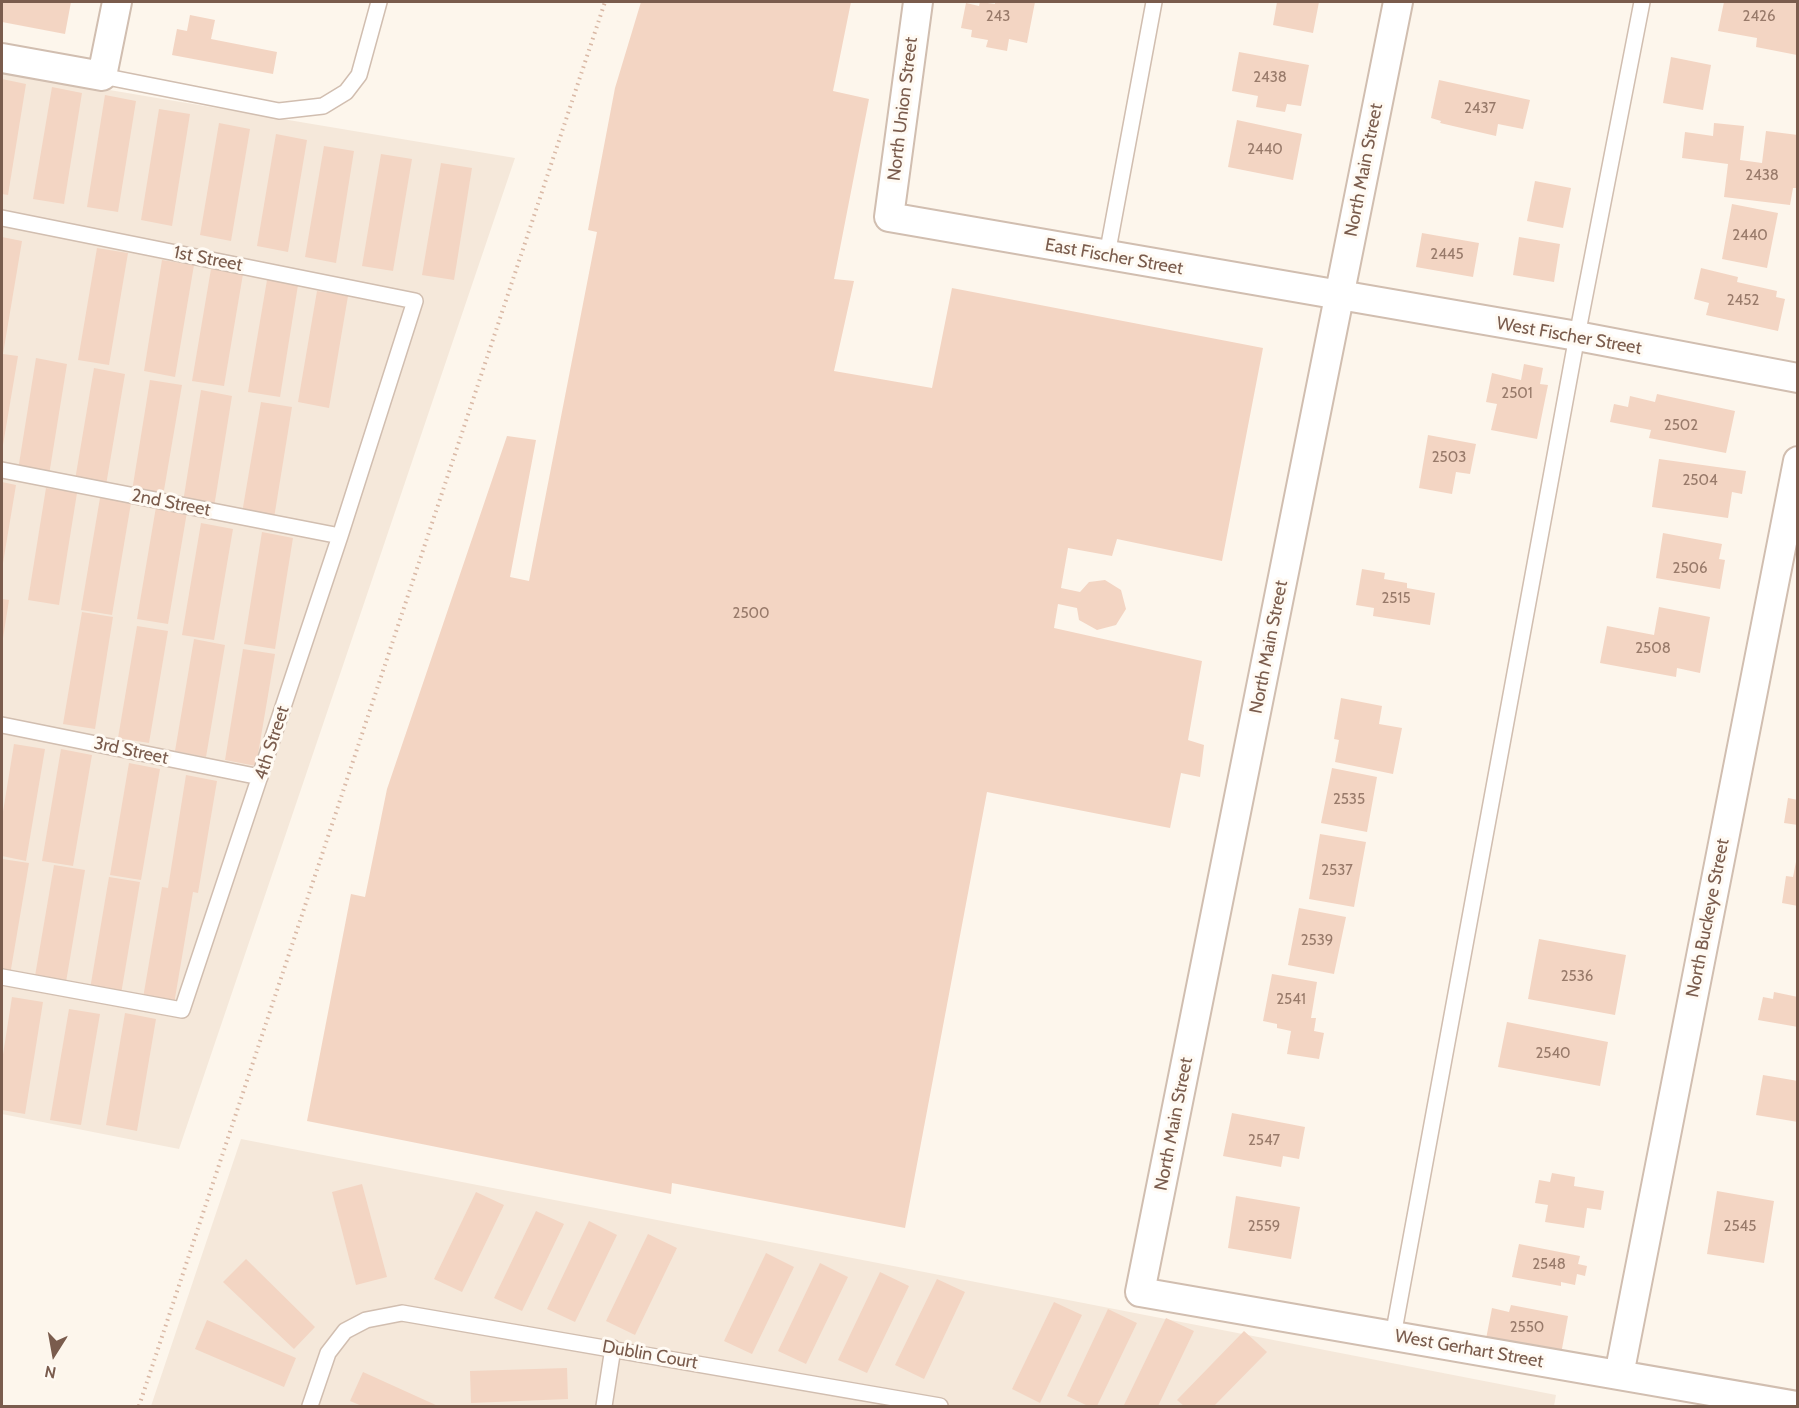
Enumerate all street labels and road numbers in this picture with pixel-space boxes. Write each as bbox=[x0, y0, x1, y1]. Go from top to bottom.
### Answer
street label: North Union Street bbox=[883, 36, 923, 182]
street label: North Main Street bbox=[1340, 102, 1388, 238]
street label: East Fischer Street bbox=[1043, 234, 1185, 280]
street label: 1st Street bbox=[172, 242, 244, 276]
street label: West Fischer Street bbox=[1495, 313, 1643, 359]
street label: 2nd Street bbox=[130, 485, 212, 521]
street label: North Main Street bbox=[1245, 579, 1293, 715]
street label: 4th Street bbox=[250, 703, 294, 783]
street label: 3rd Street bbox=[92, 733, 170, 769]
street label: North Buckeye Street bbox=[1682, 837, 1734, 999]
street label: North Main Street bbox=[1150, 1056, 1198, 1192]
street label: West Gerhart Street bbox=[1393, 1325, 1545, 1373]
street label: Dublin Court bbox=[601, 1336, 699, 1374]

